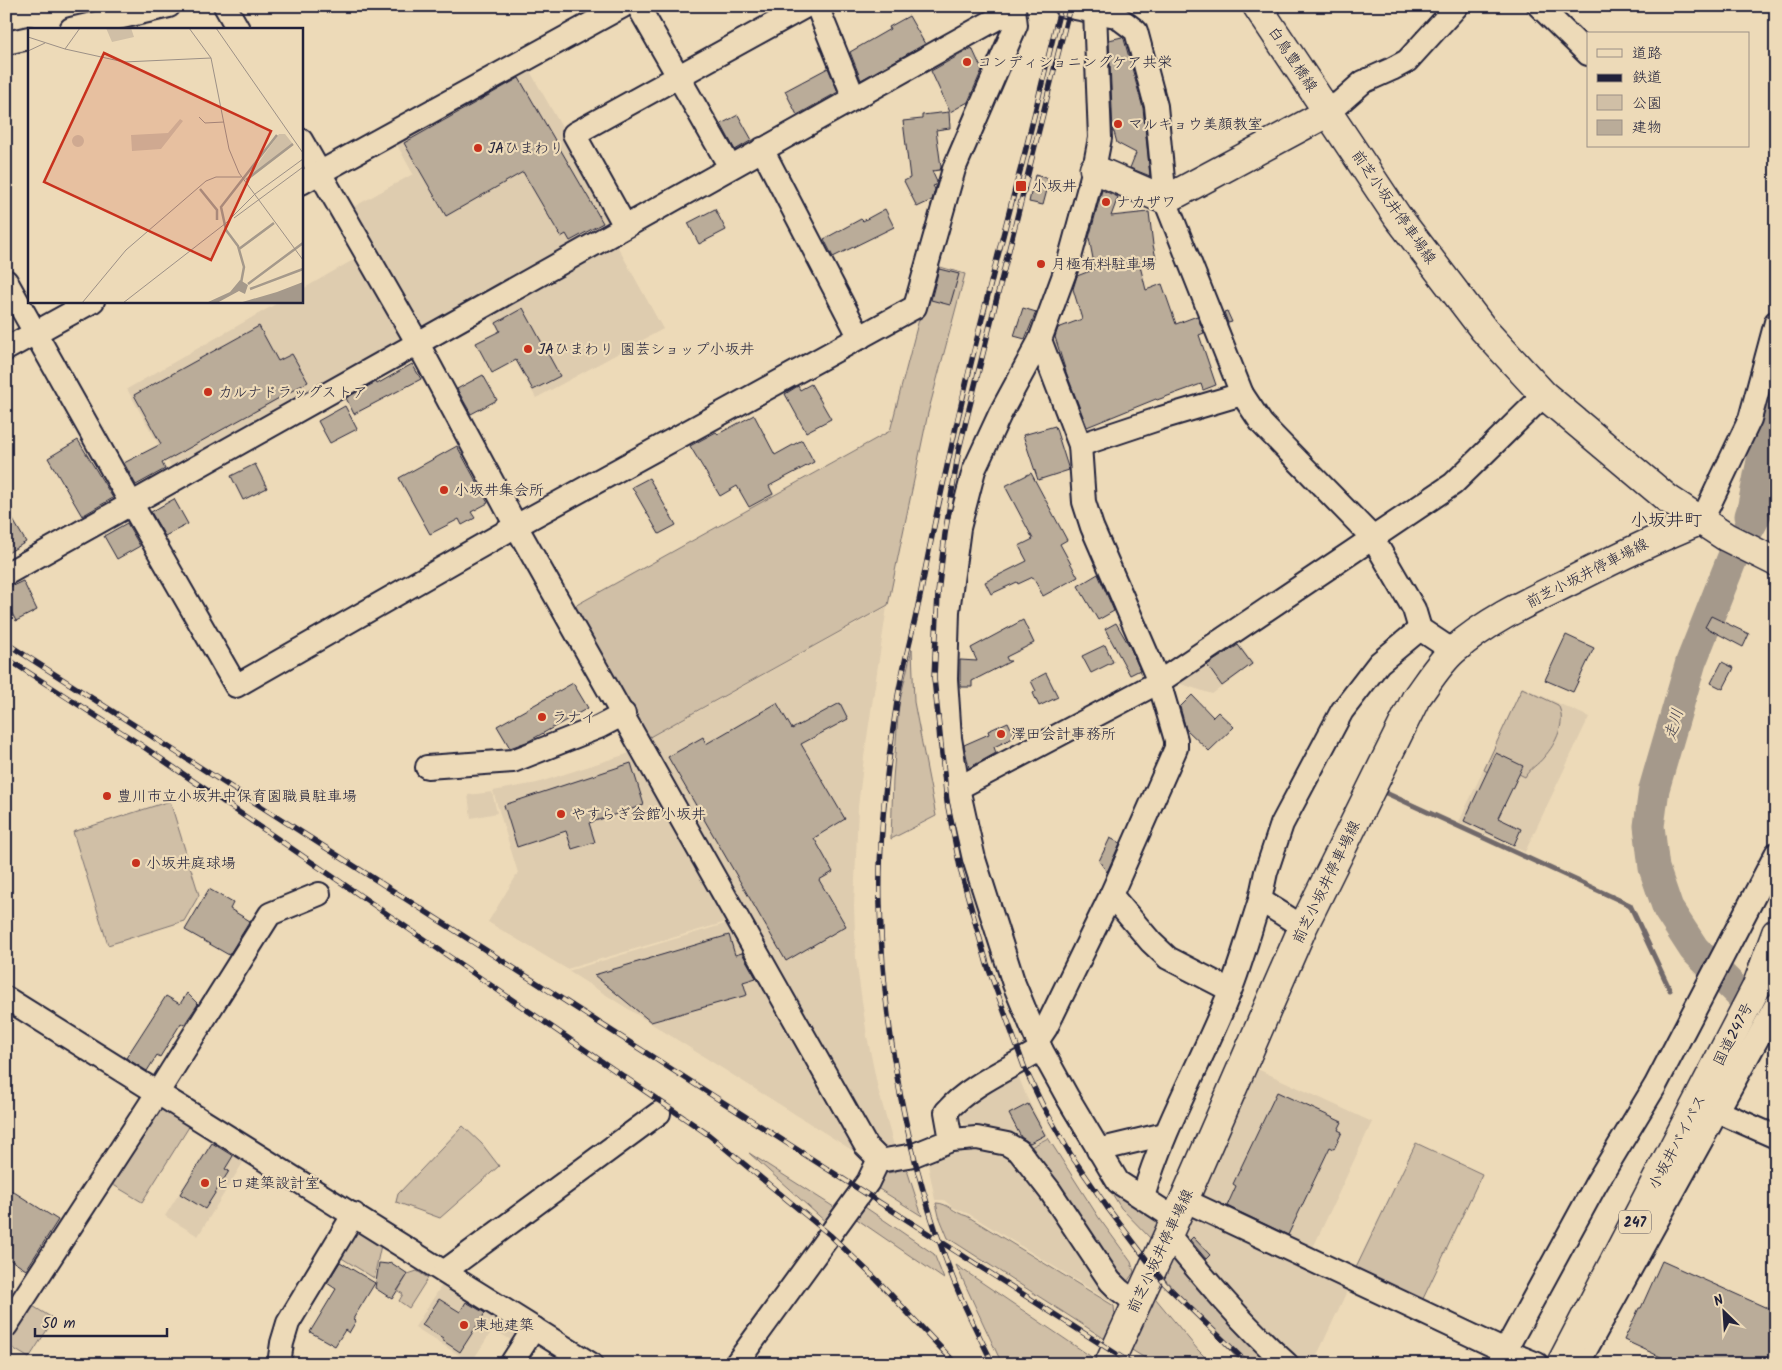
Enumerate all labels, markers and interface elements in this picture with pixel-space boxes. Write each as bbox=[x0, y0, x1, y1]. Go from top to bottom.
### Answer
street label: 白鳥豊橋線 bbox=[1261, 22, 1323, 97]
inset map bbox=[28, 28, 302, 302]
legend bbox=[1587, 32, 1750, 148]
text: 道路 bbox=[1632, 42, 1662, 66]
place label: コンディショニングケア共栄 bbox=[977, 51, 1172, 75]
marker: コンディショニングケア共栄 bbox=[961, 56, 973, 68]
text: 鉄道 bbox=[1632, 66, 1662, 90]
text: 公園 bbox=[1632, 92, 1662, 116]
place label: マルキョウ美顔教室 bbox=[1128, 113, 1263, 137]
text: 建物 bbox=[1632, 116, 1662, 140]
marker: マルキョウ美顔教室 bbox=[1112, 118, 1124, 130]
place label: JAひまわり bbox=[488, 137, 564, 161]
marker: JAひまわり bbox=[472, 142, 484, 154]
street label: 前芝小坂井停車場線 bbox=[1345, 145, 1442, 270]
place label: 小坂井 bbox=[1032, 175, 1077, 199]
marker: 小坂井 bbox=[1014, 179, 1028, 193]
place label: ナカザワ bbox=[1116, 191, 1176, 215]
marker: ナカザワ bbox=[1100, 196, 1112, 208]
place label: 月極有料駐車場 bbox=[1051, 253, 1156, 277]
marker: 月極有料駐車場 bbox=[1035, 258, 1047, 270]
place label: JAひまわり 園芸ショップ小坂井 bbox=[538, 338, 755, 362]
marker: JAひまわり 園芸ショップ小坂井 bbox=[522, 343, 534, 355]
place label: カルナドラッグストア bbox=[218, 381, 368, 405]
marker: カルナドラッグストア bbox=[202, 386, 214, 398]
place label: 小坂井集会所 bbox=[454, 479, 544, 503]
marker: 小坂井集会所 bbox=[438, 484, 450, 496]
district label: 小坂井町 bbox=[1630, 507, 1702, 536]
street label: 前芝小坂井停車場線 bbox=[1522, 533, 1653, 615]
place label: ラナイ bbox=[552, 706, 596, 730]
water label: 走川 bbox=[1658, 706, 1691, 743]
marker: ラナイ bbox=[536, 711, 548, 723]
place label: 澤田会計事務所 bbox=[1011, 723, 1116, 747]
marker: 澤田会計事務所 bbox=[995, 728, 1007, 740]
place label: 豊川市立小坂井中保育園職員駐車場 bbox=[117, 785, 357, 809]
marker: 豊川市立小坂井中保育園職員駐車場 bbox=[101, 790, 113, 802]
place label: やすらぎ会館小坂井 bbox=[571, 803, 706, 827]
marker: やすらぎ会館小坂井 bbox=[555, 808, 567, 820]
street label: 前芝小坂井停車場線 bbox=[1287, 817, 1367, 948]
place label: 小坂井庭球場 bbox=[146, 852, 236, 876]
marker: 小坂井庭球場 bbox=[130, 857, 142, 869]
street label: 国道247号 bbox=[1708, 998, 1760, 1071]
street label: 小坂井バイパス bbox=[1643, 1091, 1713, 1194]
place label: ヒロ建築設計室 bbox=[215, 1172, 320, 1196]
marker: ヒロ建築設計室 bbox=[199, 1177, 211, 1189]
street label: 前芝小坂井停車場線 bbox=[1122, 1185, 1200, 1318]
road number: 247 bbox=[1619, 1210, 1651, 1234]
north arrow bbox=[1700, 1288, 1750, 1338]
text: N bbox=[1710, 1289, 1728, 1313]
scale bar bbox=[35, 1305, 168, 1337]
text: 50 m bbox=[42, 1312, 76, 1336]
place label: 東地建築 bbox=[474, 1314, 534, 1338]
marker: 東地建築 bbox=[458, 1319, 470, 1331]

